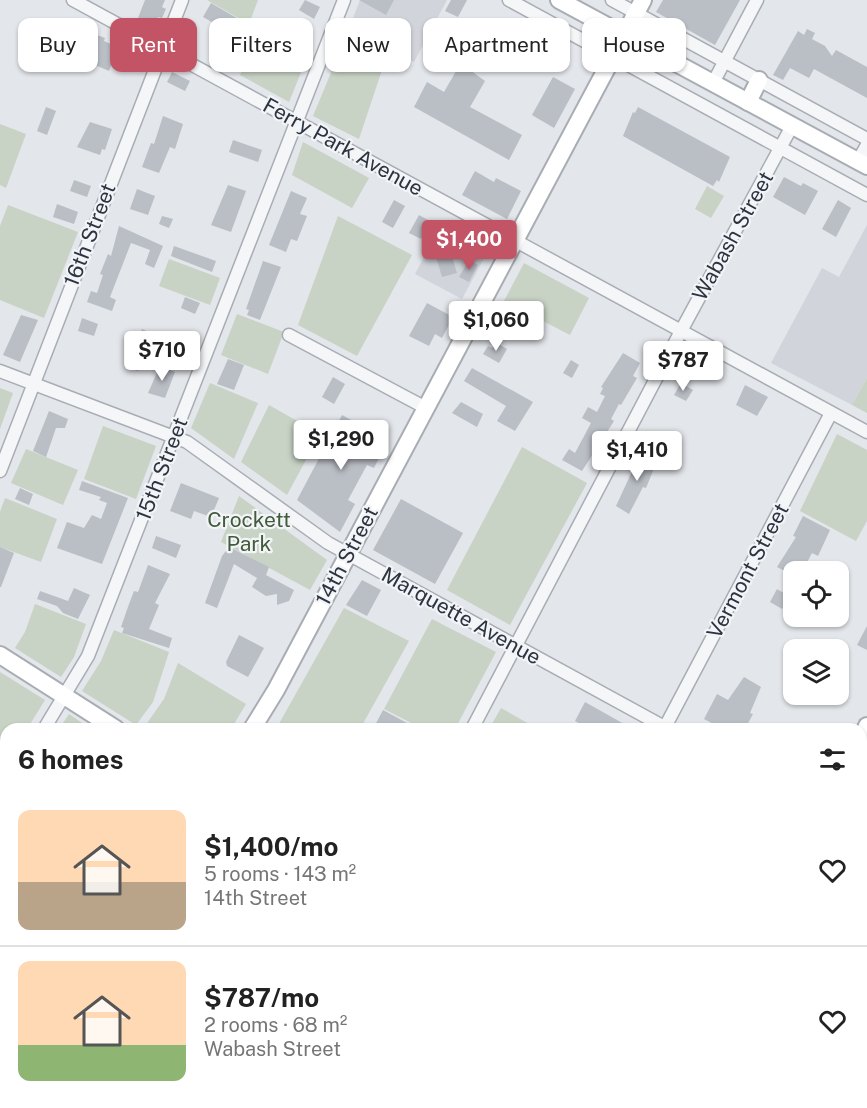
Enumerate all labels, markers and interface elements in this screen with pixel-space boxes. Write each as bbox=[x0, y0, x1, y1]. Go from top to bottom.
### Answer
chip: Buy bbox=[18, 18, 98, 72]
chip: Rent bbox=[110, 18, 197, 72]
chip: Filters bbox=[209, 18, 313, 72]
chip: New bbox=[325, 18, 411, 72]
chip: Apartment bbox=[423, 18, 570, 72]
chip: House bbox=[582, 18, 686, 72]
street label: Ferry Park Avenue bbox=[259, 92, 428, 201]
street label: Wabash Street bbox=[687, 167, 778, 305]
street label: 16th Street bbox=[58, 180, 121, 290]
pin: $1,400 bbox=[420, 220, 518, 271]
text: $1,400 bbox=[436, 227, 502, 251]
pin: $1,060 bbox=[447, 301, 545, 352]
text: $1,060 bbox=[463, 308, 529, 332]
pin: $710 bbox=[126, 331, 198, 382]
text: $710 bbox=[138, 338, 186, 362]
pin: $787 bbox=[647, 341, 719, 392]
text: $787 bbox=[657, 348, 709, 372]
street label: 15th Street bbox=[130, 414, 193, 524]
pin: $1,290 bbox=[292, 420, 390, 471]
text: $1,290 bbox=[308, 427, 374, 451]
pin: $1,410 bbox=[588, 431, 686, 482]
text: $1,410 bbox=[606, 438, 668, 462]
street label: Vermont Street bbox=[701, 499, 794, 643]
street label: 14th Street bbox=[310, 502, 383, 610]
park label: Crockett Park bbox=[207, 507, 291, 556]
street label: Marquette Avenue bbox=[377, 561, 545, 670]
map controls bbox=[783, 561, 849, 705]
button: locate bbox=[783, 561, 849, 627]
button: layers bbox=[783, 639, 849, 705]
icon: filters bbox=[816, 743, 849, 776]
text: 6 homes bbox=[18, 744, 123, 775]
text: $1,400/mo bbox=[204, 831, 339, 862]
icon: home bbox=[66, 834, 138, 906]
icon: heart bbox=[816, 854, 849, 887]
text: 5 rooms · 143 m² bbox=[204, 862, 356, 886]
text: 14th Street bbox=[204, 886, 307, 910]
text: $787/mo bbox=[204, 982, 319, 1013]
icon: home bbox=[66, 985, 138, 1057]
icon: heart bbox=[816, 1005, 849, 1038]
text: 2 rooms · 68 m² bbox=[204, 1013, 347, 1037]
text: Wabash Street bbox=[204, 1037, 341, 1061]

